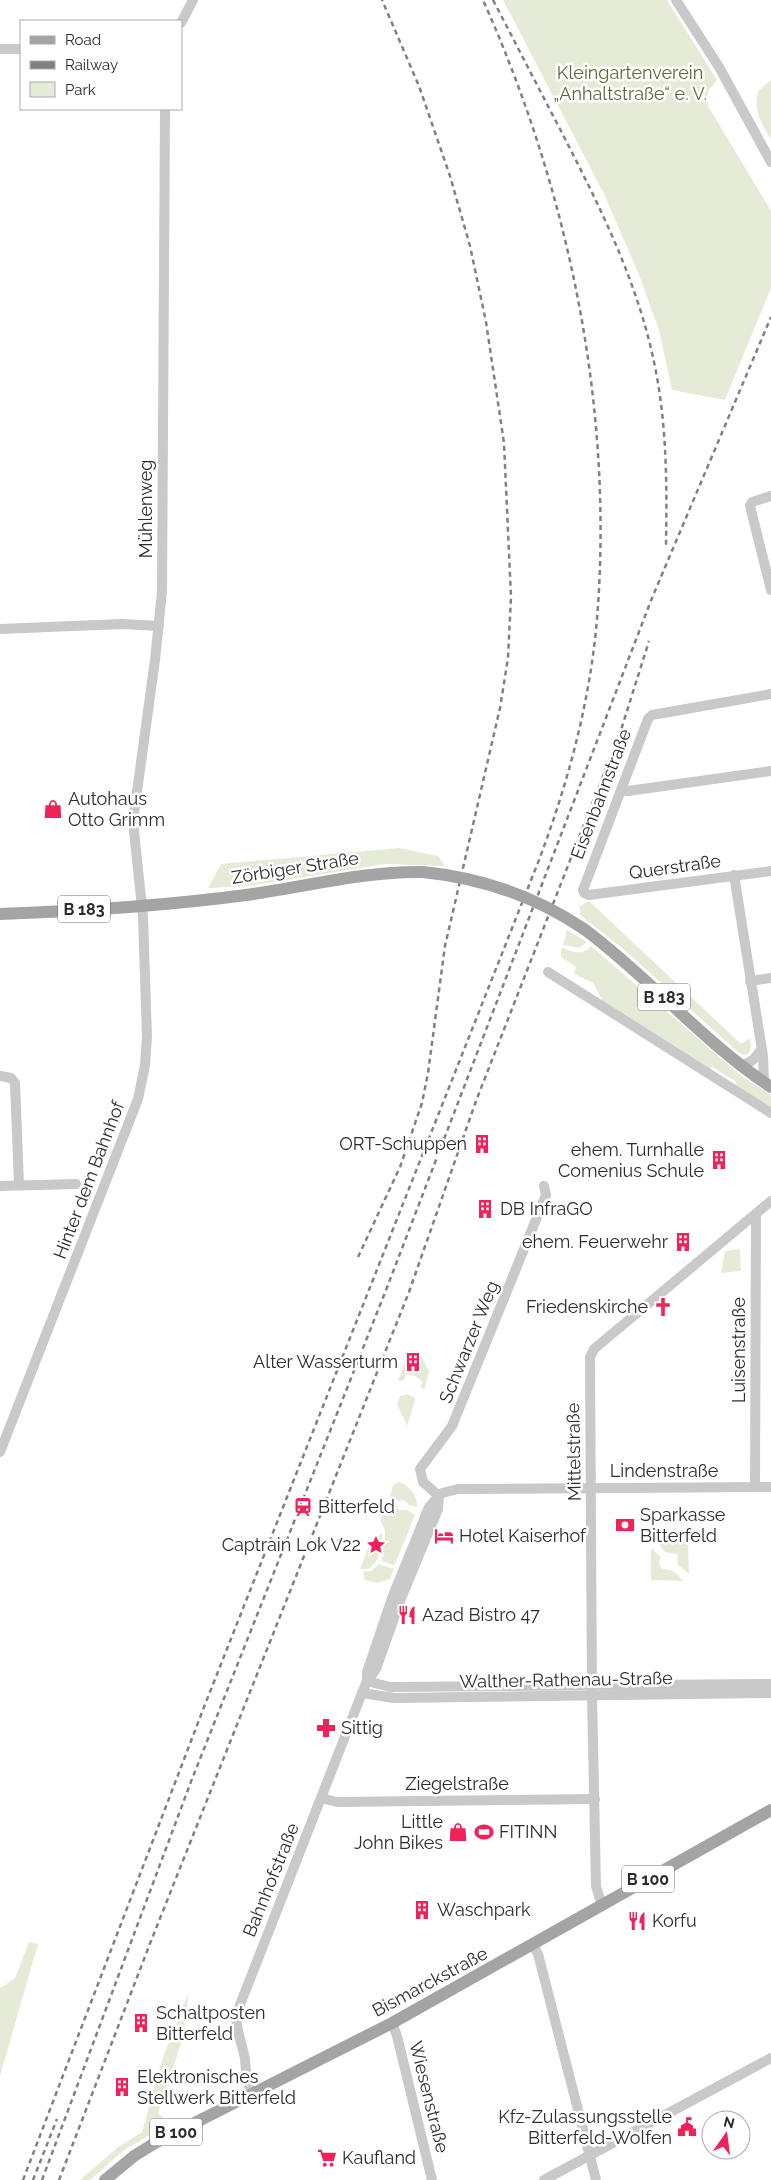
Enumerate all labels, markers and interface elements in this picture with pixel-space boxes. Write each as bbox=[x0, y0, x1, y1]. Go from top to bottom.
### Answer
legend bbox=[20, 20, 182, 110]
text: Road bbox=[65, 31, 101, 49]
text: Railway bbox=[65, 56, 118, 74]
park label: Kleingartenverein „Anhaltstraße“ e. V. bbox=[553, 62, 707, 104]
text: Park bbox=[65, 81, 96, 99]
street label: Mühlenweg bbox=[135, 460, 156, 558]
street label: Eisenbahnstraße bbox=[566, 725, 635, 862]
place label: Autohaus Otto Grimm bbox=[68, 788, 165, 830]
shop icon: Autohaus Otto Grimm bbox=[42, 798, 64, 820]
street label: Zörbiger Straße bbox=[230, 847, 361, 888]
street label: Querstraße bbox=[628, 850, 723, 883]
road number: B 183 bbox=[58, 896, 110, 922]
road number: B 183 bbox=[638, 984, 690, 1010]
street label: Hinter dem Bahnhof bbox=[49, 1097, 129, 1262]
place label: ORT-Schuppen bbox=[339, 1133, 467, 1154]
building icon: ORT-Schuppen bbox=[471, 1133, 493, 1155]
place label: ehem. Turnhalle Comenius Schule bbox=[558, 1139, 704, 1181]
building icon: ehem. Turnhalle Comenius Schule bbox=[708, 1149, 730, 1171]
building icon: DB InfraGO bbox=[474, 1198, 496, 1220]
place label: DB InfraGO bbox=[500, 1198, 593, 1219]
place label: ehem. Feuerwehr bbox=[522, 1231, 669, 1252]
building icon: ehem. Feuerwehr bbox=[672, 1231, 694, 1253]
street label: Schwarzer Weg bbox=[434, 1278, 503, 1406]
place label: Friedenskirche bbox=[526, 1296, 648, 1317]
church icon: Friedenskirche bbox=[652, 1296, 674, 1318]
street label: Luisenstraße bbox=[728, 1297, 749, 1403]
place label: Alter Wasserturm bbox=[253, 1351, 398, 1372]
building icon: Alter Wasserturm bbox=[402, 1351, 424, 1373]
street label: Mittelstraße bbox=[562, 1402, 585, 1501]
street label: Lindenstraße bbox=[610, 1460, 719, 1481]
station icon: Bitterfeld bbox=[292, 1496, 314, 1518]
place label: Bitterfeld bbox=[318, 1496, 395, 1517]
place label: Sparkasse Bitterfeld bbox=[640, 1504, 726, 1546]
bank icon: Sparkasse Bitterfeld bbox=[614, 1514, 636, 1536]
hotel icon: Hotel Kaiserhof bbox=[433, 1525, 455, 1547]
place label: Hotel Kaiserhof bbox=[459, 1525, 587, 1546]
place label: Captrain Lok V22 bbox=[222, 1534, 361, 1555]
place icon: Captrain Lok V22 bbox=[365, 1534, 387, 1556]
restaurant icon: Azad Bistro 47 bbox=[396, 1604, 418, 1626]
place label: Azad Bistro 47 bbox=[422, 1604, 540, 1625]
street label: Walther-Rathenau-Straße bbox=[459, 1667, 673, 1692]
pharmacy icon: Sittig bbox=[315, 1717, 337, 1739]
place label: Sittig bbox=[341, 1717, 383, 1738]
street label: Ziegelstraße bbox=[405, 1773, 509, 1794]
place label: Little John Bikes bbox=[354, 1811, 443, 1853]
street label: Bahnhofstraße bbox=[238, 1819, 303, 1940]
shop icon: Little John Bikes bbox=[447, 1821, 469, 1843]
sports icon: FITINN bbox=[473, 1821, 495, 1843]
place label: FITINN bbox=[499, 1821, 557, 1842]
road number: B 100 bbox=[622, 1866, 674, 1892]
building icon: Waschpark bbox=[411, 1899, 433, 1921]
place label: Waschpark bbox=[437, 1899, 531, 1920]
restaurant icon: Korfu bbox=[626, 1910, 648, 1932]
place label: Korfu bbox=[652, 1910, 697, 1931]
street label: Bismarckstraße bbox=[368, 1942, 491, 2021]
place label: Schaltposten Bitterfeld bbox=[156, 2002, 265, 2044]
building icon: Schaltposten Bitterfeld bbox=[130, 2012, 152, 2034]
street label: Wiesenstraße bbox=[405, 2039, 454, 2155]
place label: Elektronisches Stellwerk Bitterfeld bbox=[137, 2066, 296, 2108]
building icon: Elektronisches Stellwerk Bitterfeld bbox=[111, 2076, 133, 2098]
place label: Kfz-Zulassungsstelle Bitterfeld-Wolfen bbox=[498, 2106, 672, 2148]
north arrow bbox=[701, 2110, 751, 2160]
text: N bbox=[722, 2113, 736, 2131]
public building icon: Kfz-Zulassungsstelle Bitterfeld-Wolfen bbox=[676, 2116, 698, 2138]
road number: B 100 bbox=[150, 2118, 202, 2146]
supermarket icon: Kaufland bbox=[316, 2147, 338, 2169]
place label: Kaufland bbox=[342, 2147, 416, 2168]

